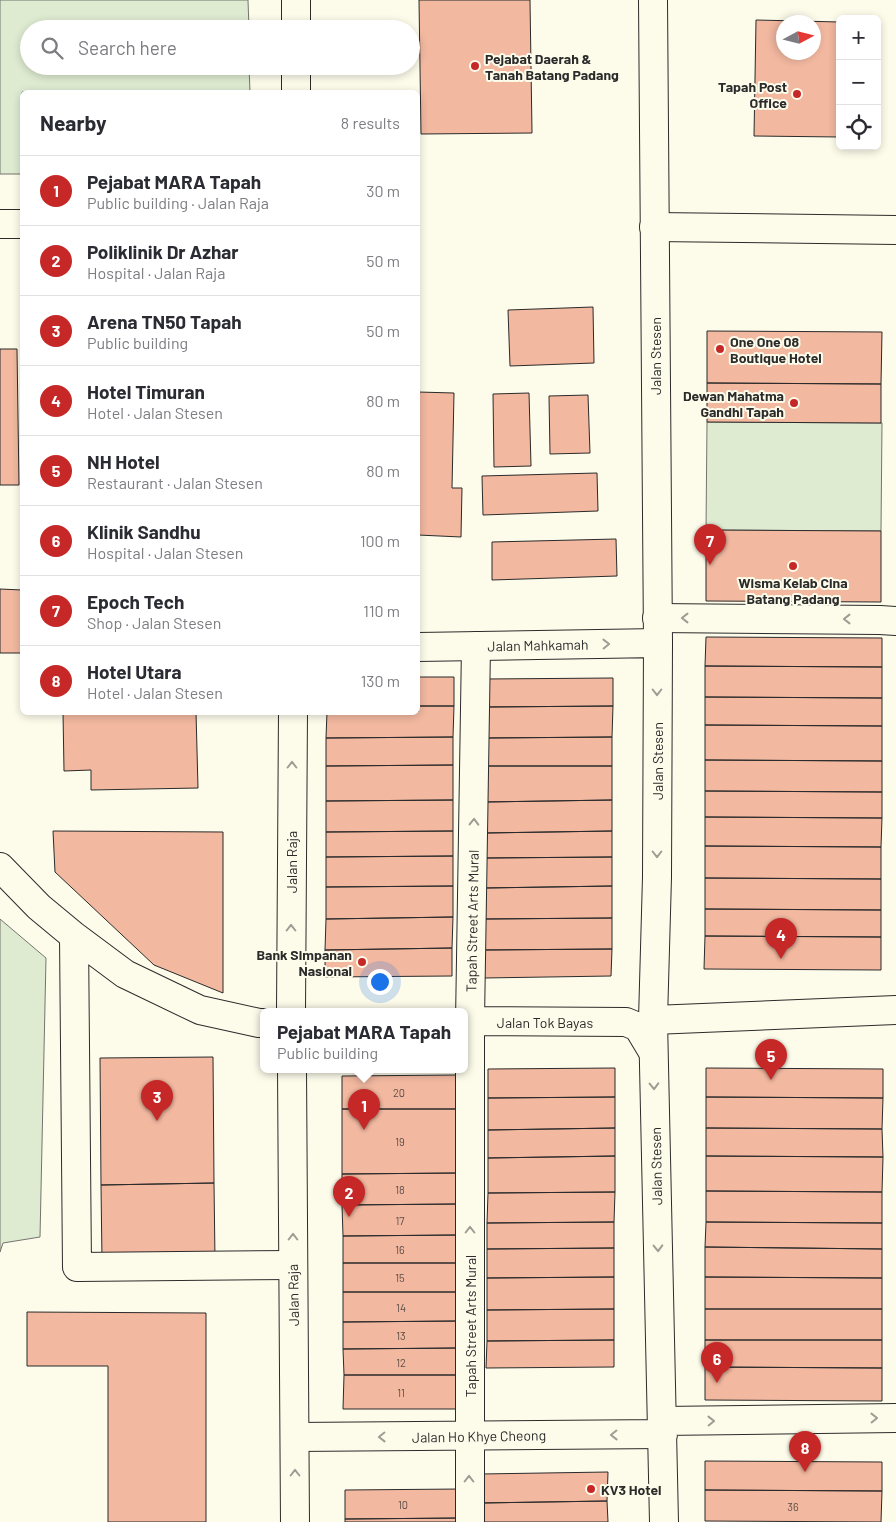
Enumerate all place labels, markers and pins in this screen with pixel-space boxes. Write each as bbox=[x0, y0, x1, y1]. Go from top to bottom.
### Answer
place label: Pejabat Daerah & Tanah Batang Padang bbox=[485, 50, 619, 83]
marker: Pejabat Daerah & Tanah Batang Padang bbox=[469, 60, 481, 72]
place label: Tapah Post Office bbox=[718, 78, 787, 111]
marker: Tapah Post Office bbox=[791, 88, 803, 100]
place label: One One 08 Boutique Hotel bbox=[730, 333, 822, 366]
marker: One One 08 Boutique Hotel bbox=[714, 343, 726, 355]
place label: Dewan Mahatma Gandhi Tapah bbox=[683, 387, 784, 420]
marker: Dewan Mahatma Gandhi Tapah bbox=[788, 397, 800, 409]
pin: 7 bbox=[694, 524, 726, 565]
marker: Wisma Kelab Cina Batang Padang bbox=[787, 560, 799, 572]
place label: Wisma Kelab Cina Batang Padang bbox=[738, 574, 848, 607]
pin: 4 bbox=[765, 918, 797, 959]
place label: Bank Simpanan Nasional bbox=[256, 946, 352, 979]
marker: Bank Simpanan Nasional bbox=[356, 956, 368, 968]
pin: 5 bbox=[755, 1039, 787, 1080]
pin: 3 bbox=[141, 1080, 173, 1121]
pin: 1 bbox=[348, 1089, 380, 1130]
pin: 2 bbox=[333, 1176, 365, 1217]
pin: 6 bbox=[701, 1342, 733, 1383]
pin: 8 bbox=[789, 1431, 821, 1472]
place label: KV3 Hotel bbox=[601, 1481, 662, 1498]
marker: KV3 Hotel bbox=[585, 1483, 597, 1495]

